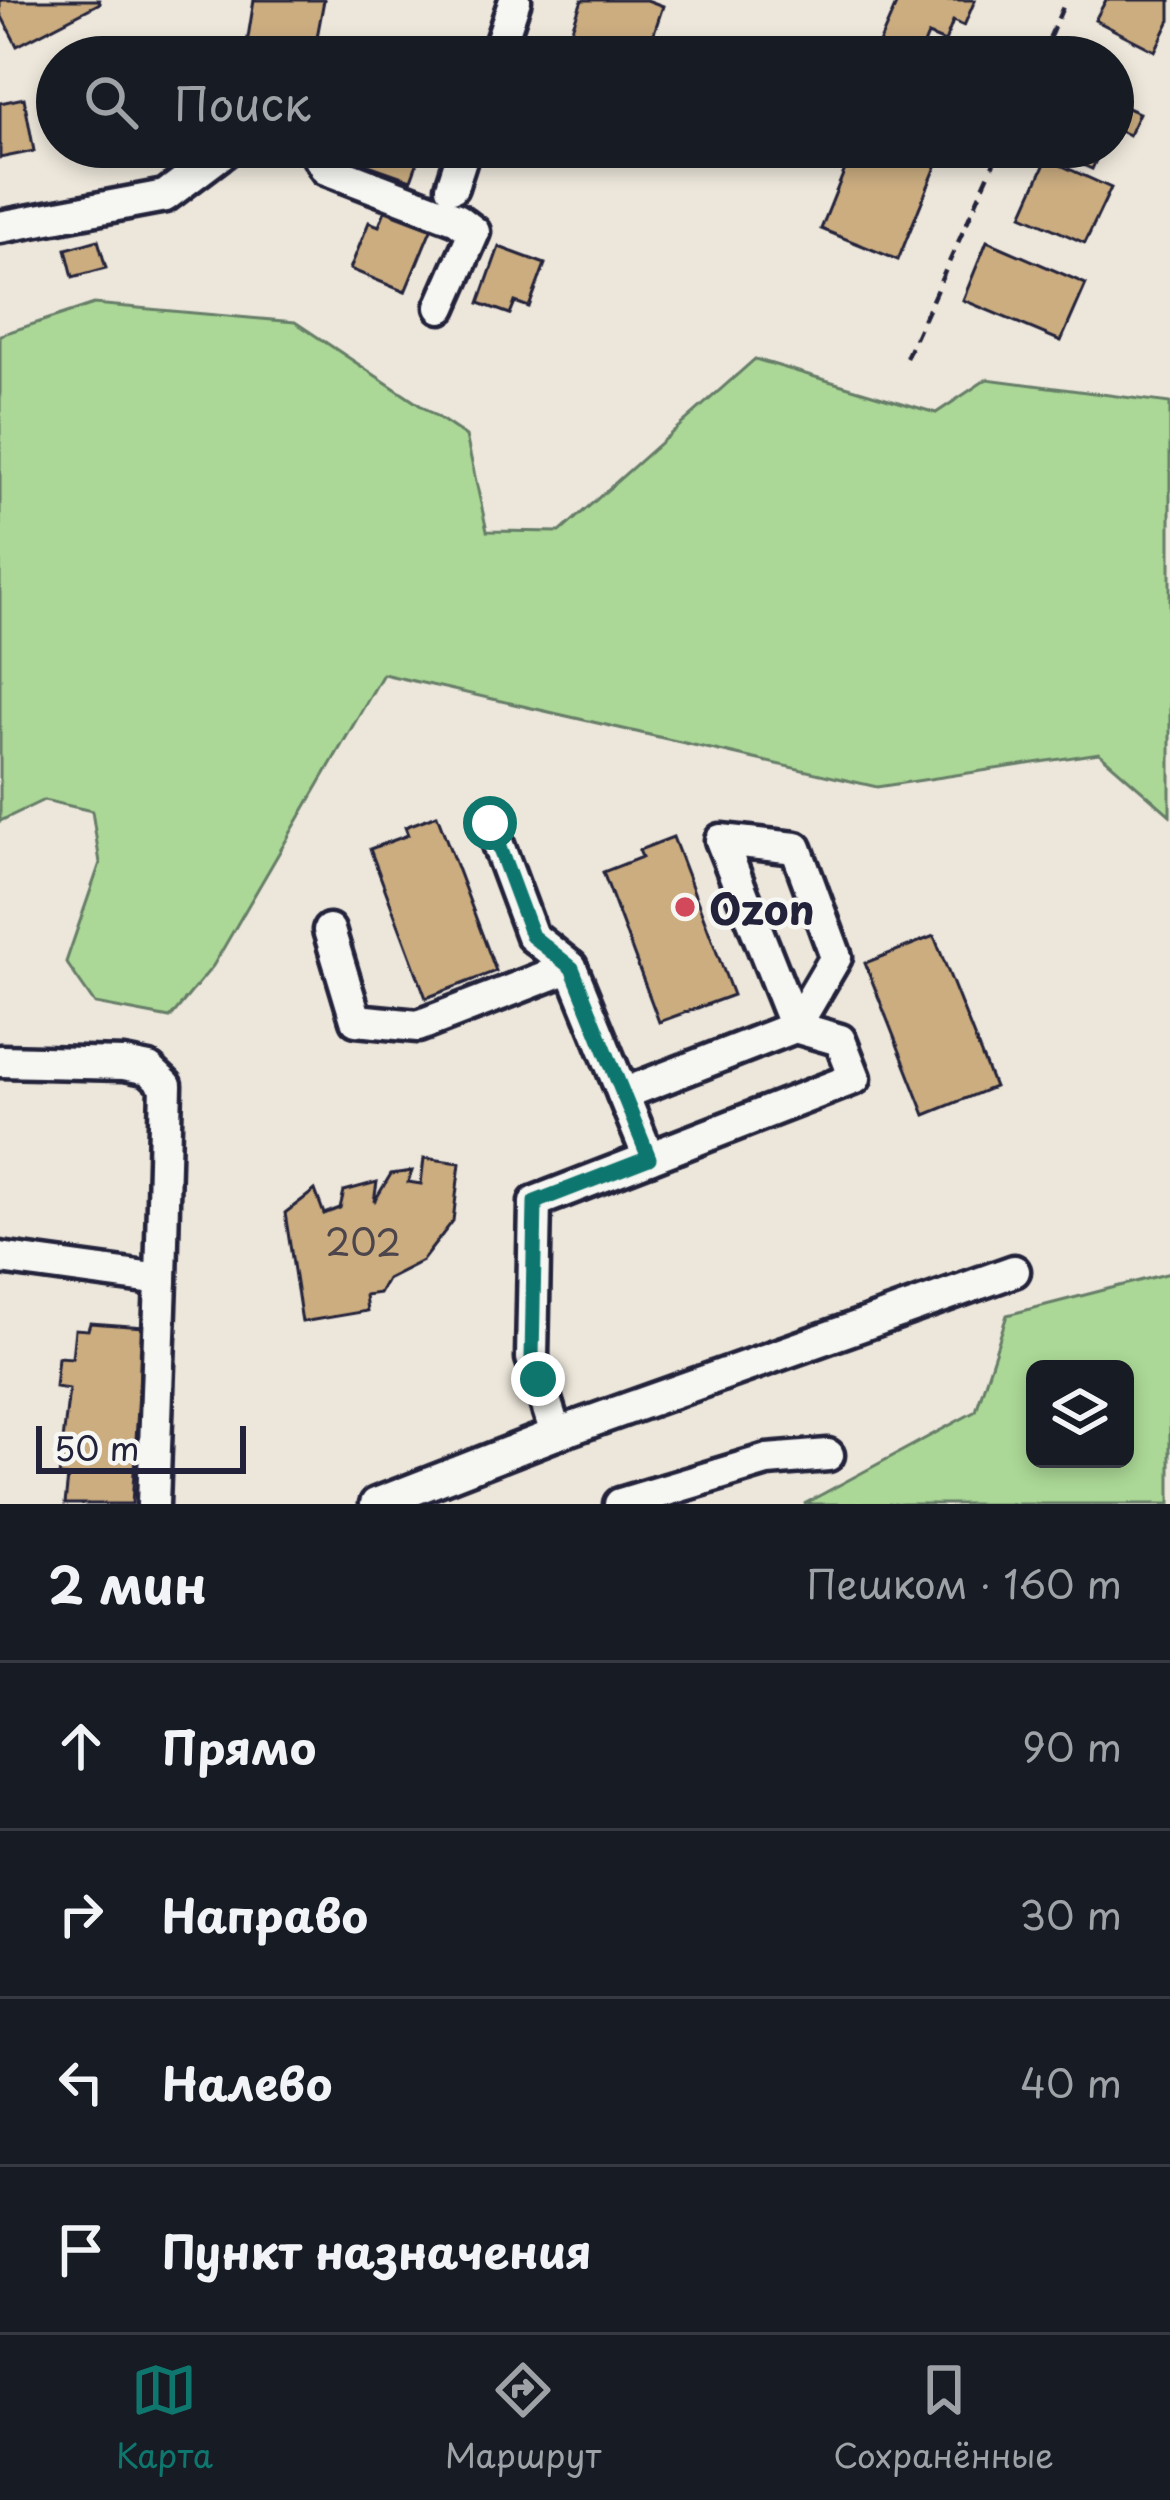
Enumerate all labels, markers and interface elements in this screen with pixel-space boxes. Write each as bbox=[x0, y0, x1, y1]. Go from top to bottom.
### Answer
search box bbox=[36, 36, 1134, 168]
text: Поиск bbox=[174, 68, 311, 136]
icon: search bbox=[78, 69, 144, 135]
route start bbox=[463, 796, 517, 850]
place label: Ozon bbox=[709, 876, 815, 939]
marker: Ozon bbox=[672, 894, 698, 920]
house number: 202 bbox=[325, 1214, 401, 1268]
route end bbox=[511, 1352, 565, 1406]
map controls bbox=[1026, 1360, 1134, 1468]
button: layers bbox=[1026, 1360, 1134, 1468]
scale bar bbox=[36, 1420, 246, 1473]
text: 50 m bbox=[54, 1422, 140, 1472]
text: 2 мин bbox=[48, 1544, 207, 1621]
text: Пешком · 160 m bbox=[806, 1553, 1122, 1612]
text: Прямо bbox=[162, 1712, 316, 1780]
icon: ahead bbox=[48, 1713, 114, 1779]
text: 90 m bbox=[1022, 1716, 1122, 1775]
text: Направо bbox=[162, 1880, 368, 1948]
icon: right bbox=[48, 1881, 114, 1947]
text: 30 m bbox=[1019, 1884, 1122, 1943]
text: Налево bbox=[162, 2048, 332, 2116]
icon: left bbox=[48, 2049, 114, 2115]
text: 40 m bbox=[1020, 2052, 1122, 2111]
text: Пункт назначения bbox=[162, 2216, 592, 2284]
icon: arrive bbox=[48, 2217, 114, 2283]
tab: Карта bbox=[116, 2357, 213, 2479]
tab: Маршрут bbox=[445, 2357, 601, 2479]
tab: Сохранённые bbox=[833, 2357, 1054, 2479]

